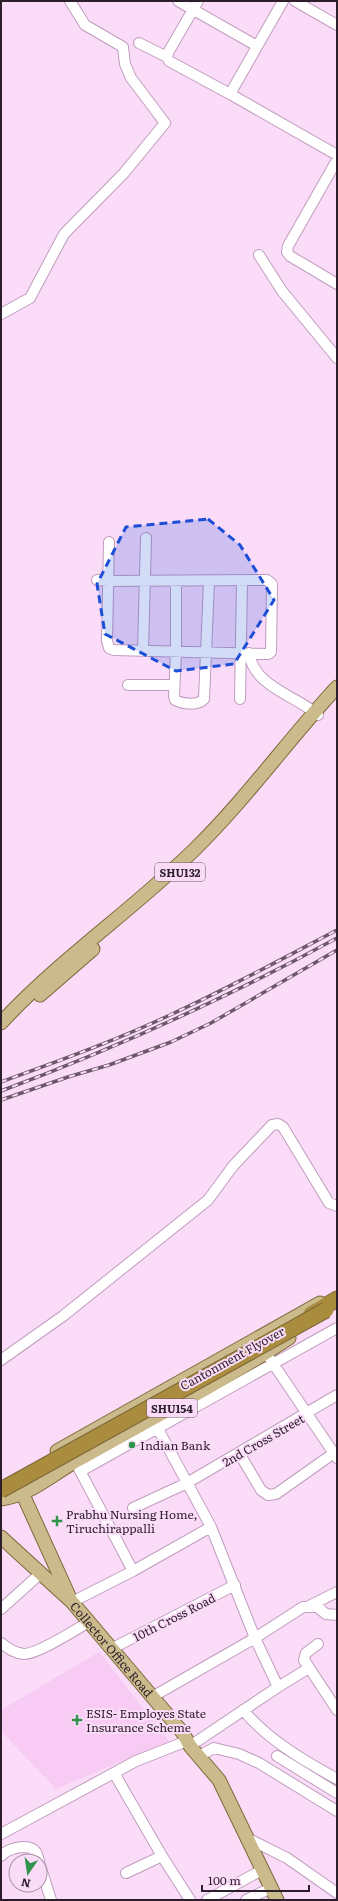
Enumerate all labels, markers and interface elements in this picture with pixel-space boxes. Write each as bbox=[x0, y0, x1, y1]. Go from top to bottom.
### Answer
road number: SHU132 bbox=[155, 863, 205, 881]
street label: Cantonment Flyover bbox=[176, 1322, 288, 1394]
road number: SHU154 bbox=[147, 1399, 197, 1417]
street label: 2nd Cross Street bbox=[219, 1409, 308, 1471]
place label: Indian Bank bbox=[140, 1436, 211, 1454]
marker: Indian Bank bbox=[127, 1440, 137, 1450]
place label: Prabhu Nursing Home, Tiruchirappalli bbox=[66, 1505, 198, 1537]
marker: Prabhu Nursing Home, Tiruchirappalli bbox=[51, 1515, 63, 1527]
street label: 10th Cross Road bbox=[130, 1588, 219, 1645]
street label: Collector Office Road bbox=[66, 1597, 158, 1701]
place label: ESIS- Employes State Insurance Scheme bbox=[86, 1704, 206, 1736]
marker: ESIS- Employes State Insurance Scheme bbox=[71, 1714, 83, 1726]
north arrow bbox=[8, 1853, 48, 1893]
scale bar bbox=[202, 1867, 309, 1893]
text: 100 m bbox=[208, 1871, 241, 1889]
text: N bbox=[19, 1875, 32, 1893]

